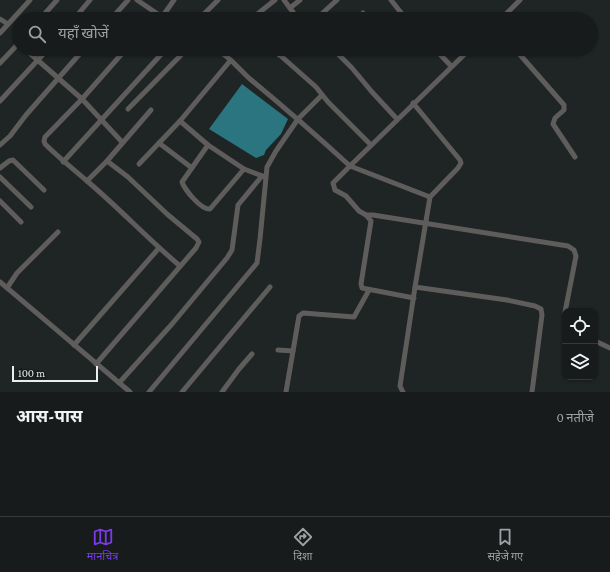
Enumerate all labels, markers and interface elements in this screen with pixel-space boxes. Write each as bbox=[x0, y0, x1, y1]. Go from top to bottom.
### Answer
search box bbox=[12, 12, 598, 56]
icon: search bbox=[26, 23, 48, 45]
text: यहाँ खोजें bbox=[58, 25, 109, 41]
map controls bbox=[562, 308, 598, 380]
button: locate bbox=[562, 308, 598, 344]
button: layers bbox=[562, 344, 598, 380]
scale bar bbox=[12, 364, 98, 383]
text: 100 m bbox=[18, 367, 45, 379]
text: आस-पास bbox=[16, 407, 83, 426]
text: 0 नतीजे bbox=[557, 410, 594, 425]
tab: मानचित्र bbox=[87, 526, 118, 564]
tab: दिशा bbox=[292, 526, 314, 564]
tab: सहेजे गए bbox=[487, 526, 523, 564]

